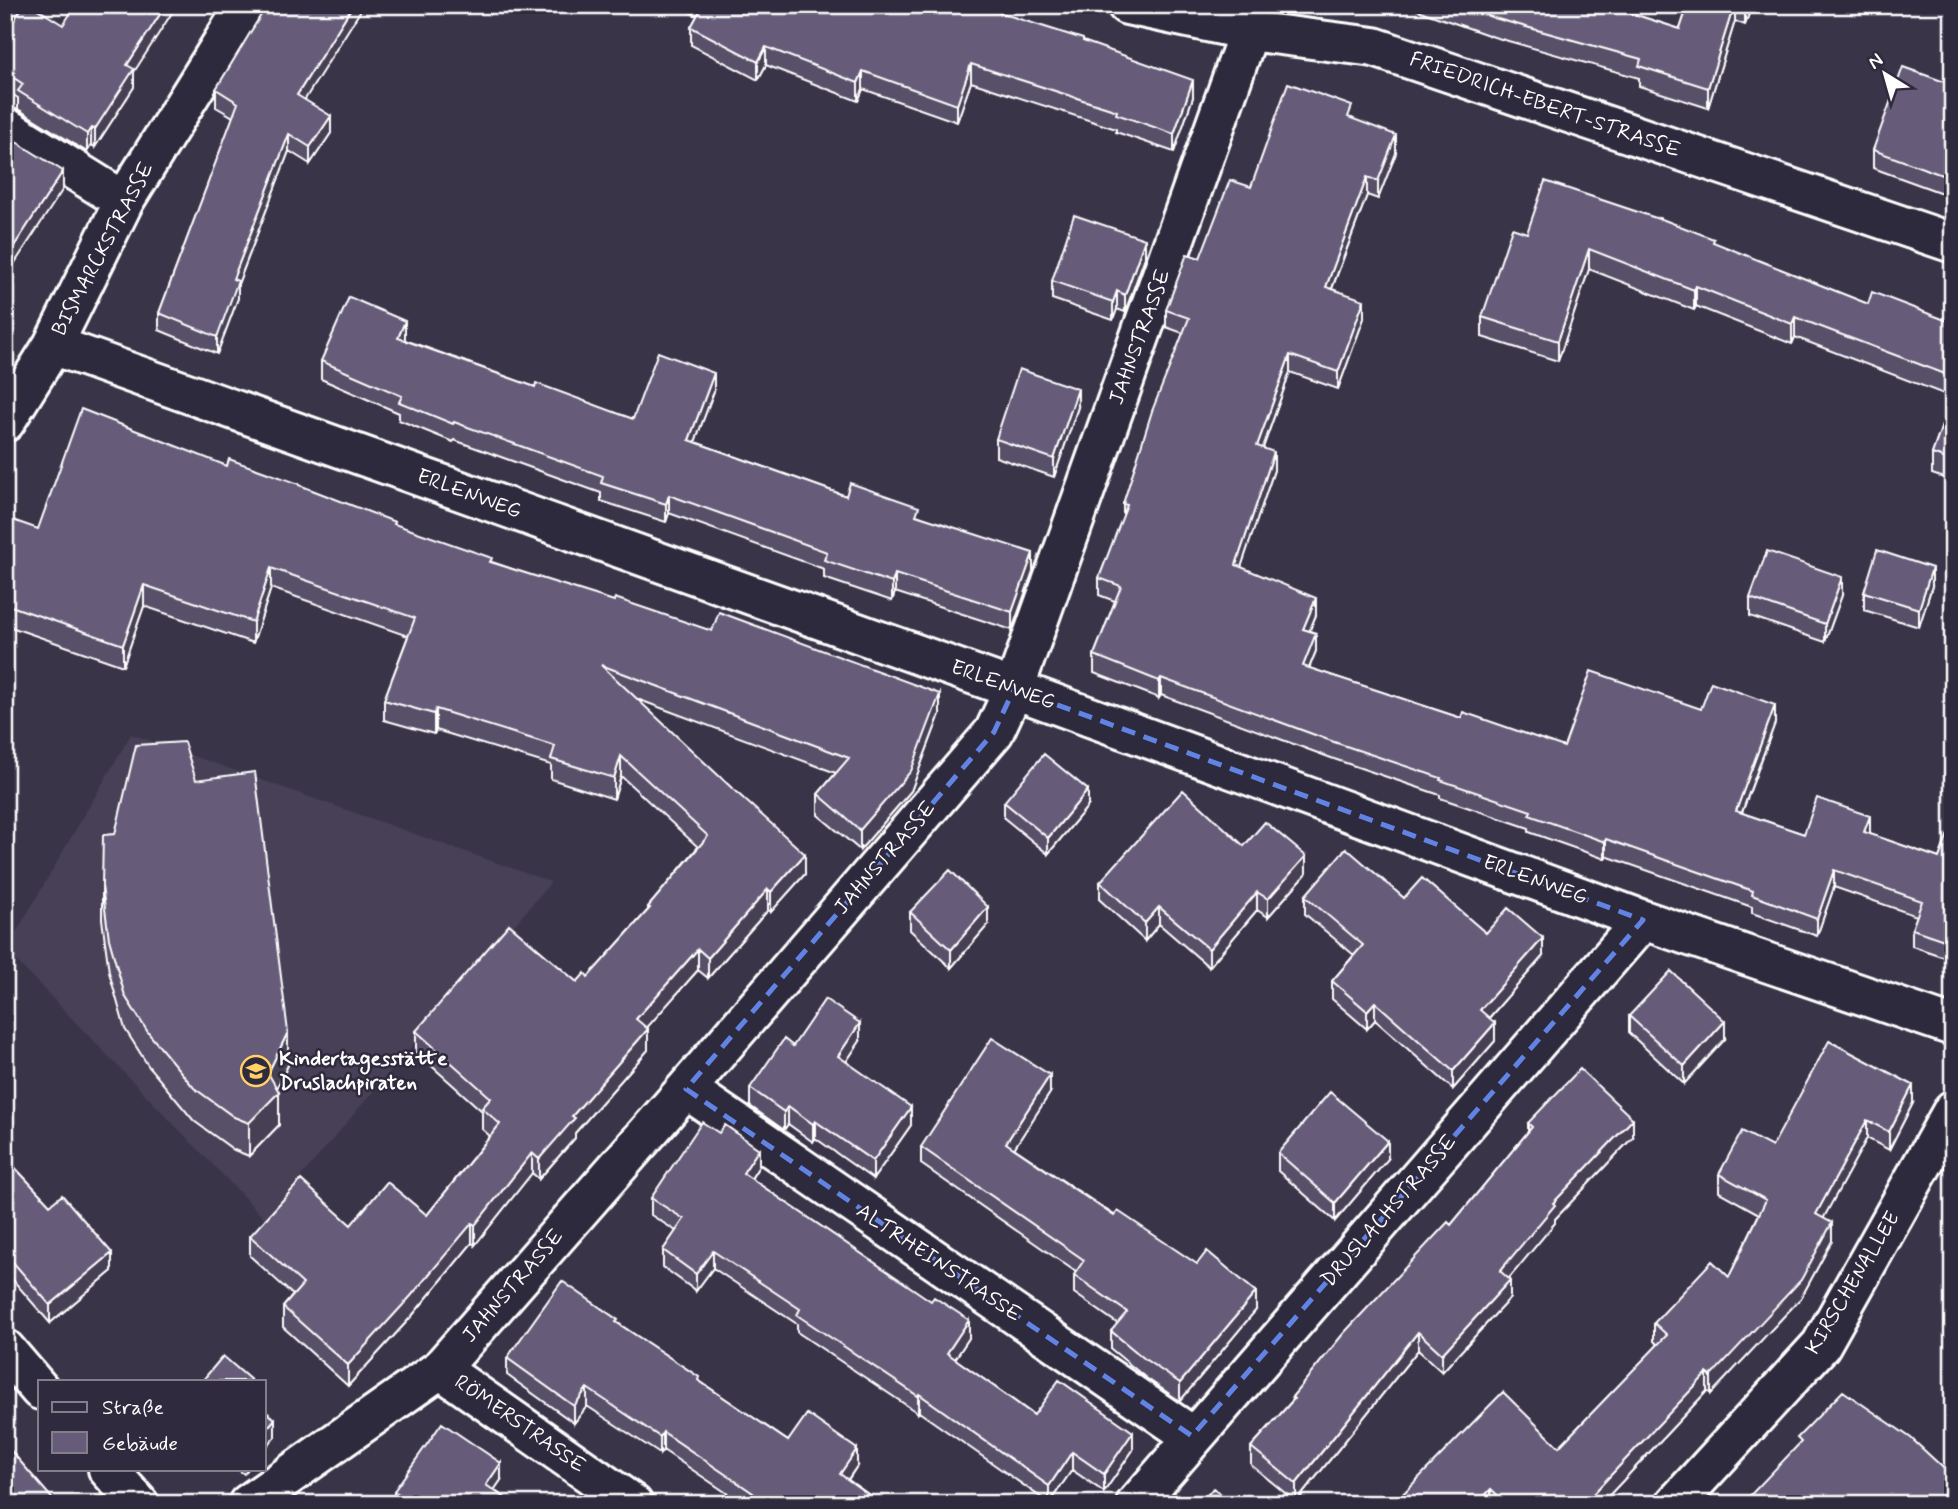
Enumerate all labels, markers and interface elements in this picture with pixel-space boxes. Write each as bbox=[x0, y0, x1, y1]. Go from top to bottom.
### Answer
north arrow bbox=[1850, 38, 1920, 108]
street label: FRIEDRICH-EBERT-STRASSE bbox=[1406, 45, 1684, 165]
text: N bbox=[1863, 48, 1888, 75]
street label: BISMARCKSTRASSE bbox=[45, 157, 161, 341]
street label: JAHNSTRASSE bbox=[1103, 265, 1177, 409]
street label: ERLENWEG bbox=[413, 462, 525, 526]
street label: ERLENWEG bbox=[947, 653, 1059, 717]
street label: JAHNSTRASSE bbox=[828, 795, 942, 921]
street label: ERLENWEG bbox=[1479, 848, 1591, 912]
place label: Kindertagesstätte Druslachpiraten bbox=[279, 1045, 448, 1097]
school or university icon: Kindertagesstätte Druslachpiraten bbox=[239, 1054, 273, 1088]
street label: DRUSLACHSTRASSE bbox=[1315, 1129, 1463, 1293]
street label: ALTRHEINSTRASSE bbox=[851, 1197, 1027, 1329]
street label: KIRSCHENALLEE bbox=[1799, 1206, 1907, 1360]
street label: JAHNSTRASSE bbox=[456, 1223, 570, 1349]
street label: RÖMERSTRASSE bbox=[449, 1368, 591, 1480]
legend bbox=[38, 1380, 266, 1470]
text: Straße bbox=[102, 1394, 164, 1422]
text: Gebäude bbox=[102, 1430, 178, 1458]

